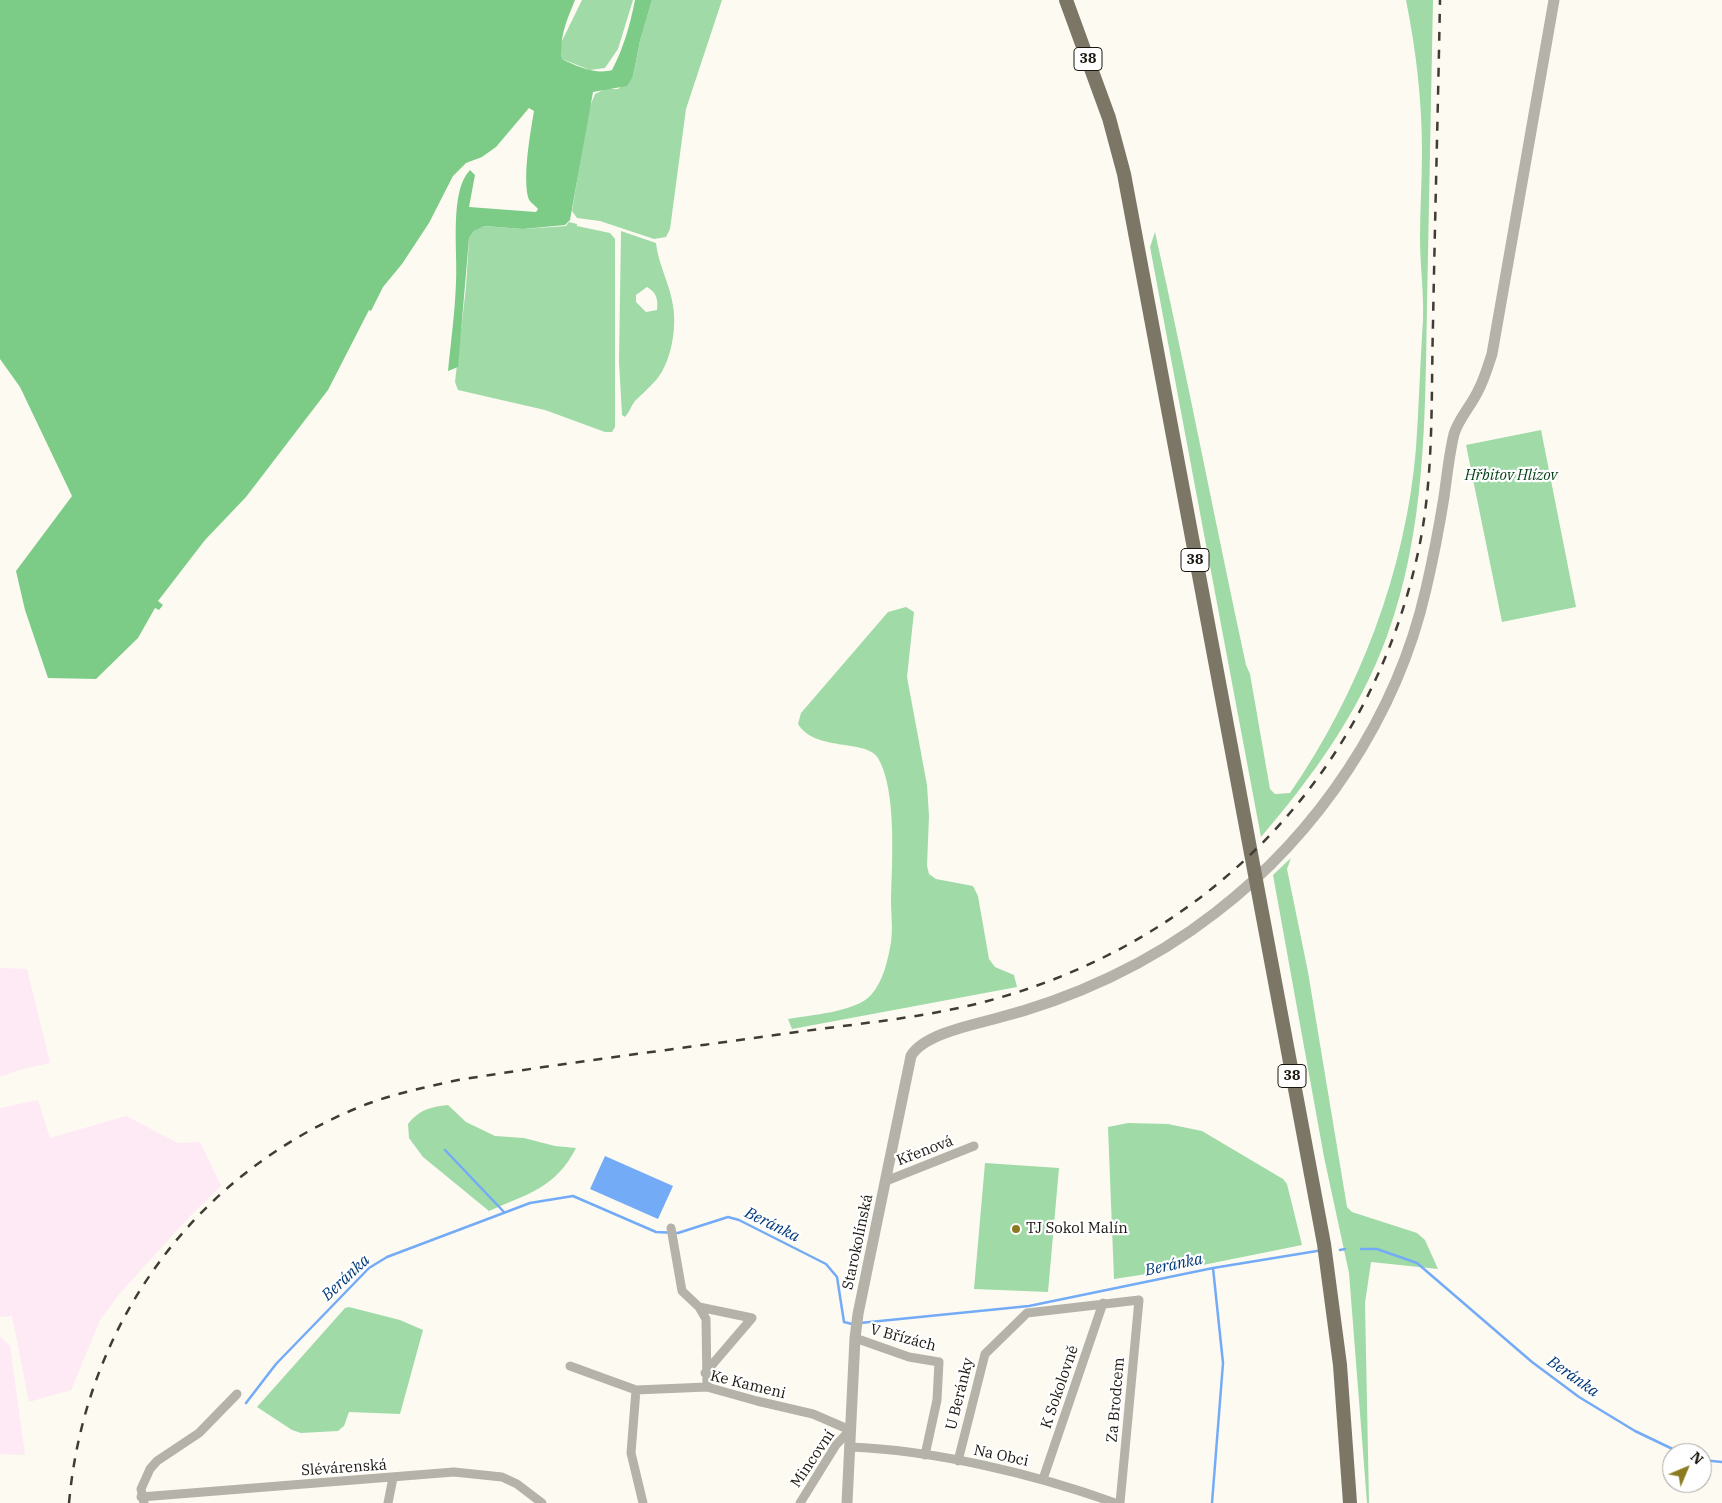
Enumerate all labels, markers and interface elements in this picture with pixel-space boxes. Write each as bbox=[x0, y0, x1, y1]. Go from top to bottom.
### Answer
road number: 38 bbox=[1074, 48, 1102, 70]
park label: Hřbitov Hlízov bbox=[1465, 467, 1557, 485]
road number: 38 bbox=[1181, 548, 1209, 572]
road number: 38 bbox=[1278, 1064, 1306, 1088]
street label: Křenová bbox=[894, 1132, 956, 1170]
street label: Starokolínská bbox=[839, 1192, 877, 1292]
water label: Beránka bbox=[741, 1204, 803, 1246]
place label: TJ Sokol Malín bbox=[1026, 1220, 1128, 1238]
marker: TJ Sokol Malín bbox=[1010, 1223, 1022, 1235]
water label: Beránka bbox=[1143, 1250, 1205, 1280]
water label: Beránka bbox=[318, 1251, 374, 1305]
street label: V Břízách bbox=[868, 1321, 938, 1355]
street label: K Sokolovně bbox=[1037, 1343, 1083, 1431]
water label: Beránka bbox=[1543, 1352, 1603, 1402]
street label: U Beránky bbox=[942, 1356, 978, 1432]
street label: Za Brodcem bbox=[1103, 1357, 1129, 1443]
street label: Ke Kameni bbox=[708, 1367, 788, 1403]
street label: Mincovní bbox=[787, 1427, 839, 1491]
street label: Na Obci bbox=[972, 1441, 1030, 1471]
north arrow bbox=[1662, 1443, 1712, 1493]
text: N bbox=[1687, 1448, 1707, 1468]
street label: Slévárenská bbox=[301, 1456, 387, 1480]

